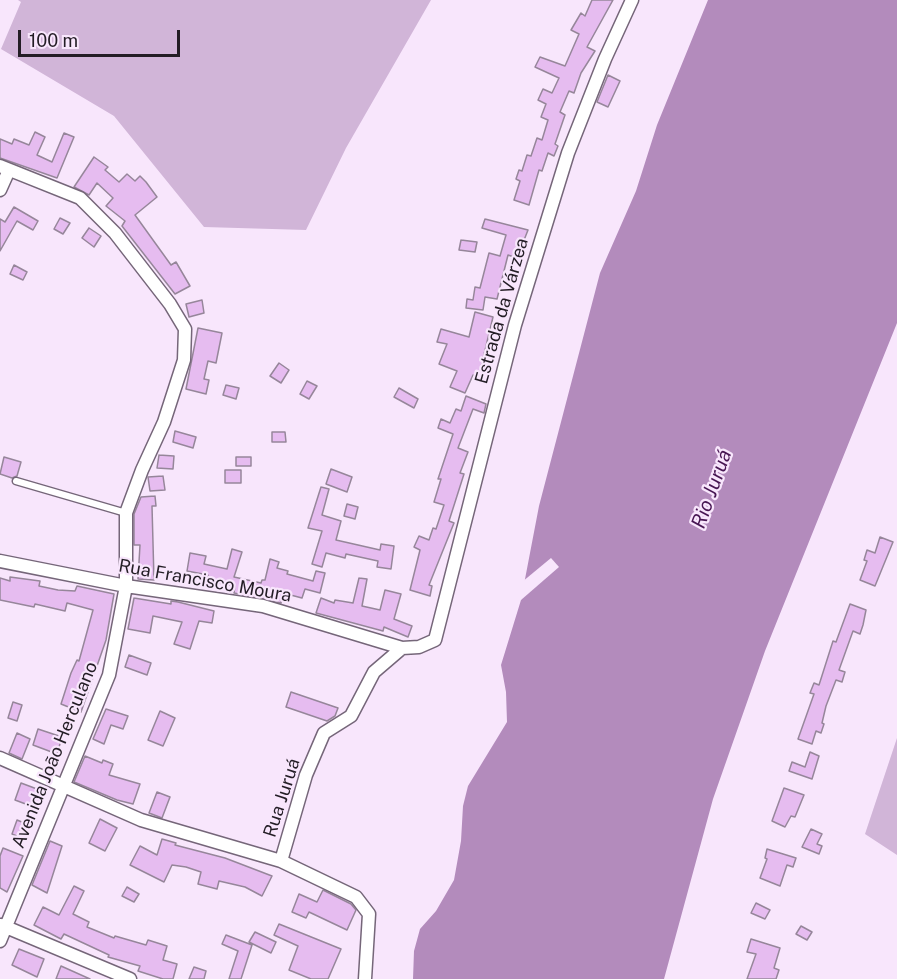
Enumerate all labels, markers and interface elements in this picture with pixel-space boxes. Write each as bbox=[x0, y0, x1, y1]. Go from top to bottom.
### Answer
scale bar bbox=[21, 18, 183, 56]
text: 100 m bbox=[29, 30, 78, 51]
street label: Estrada da Várzea bbox=[471, 236, 533, 386]
water label: Rio Juruá bbox=[687, 446, 737, 532]
street label: Rua Francisco Moura bbox=[117, 555, 293, 607]
street label: Avenida João Herculano bbox=[8, 659, 102, 851]
street label: Rua Juruá bbox=[259, 756, 305, 840]

